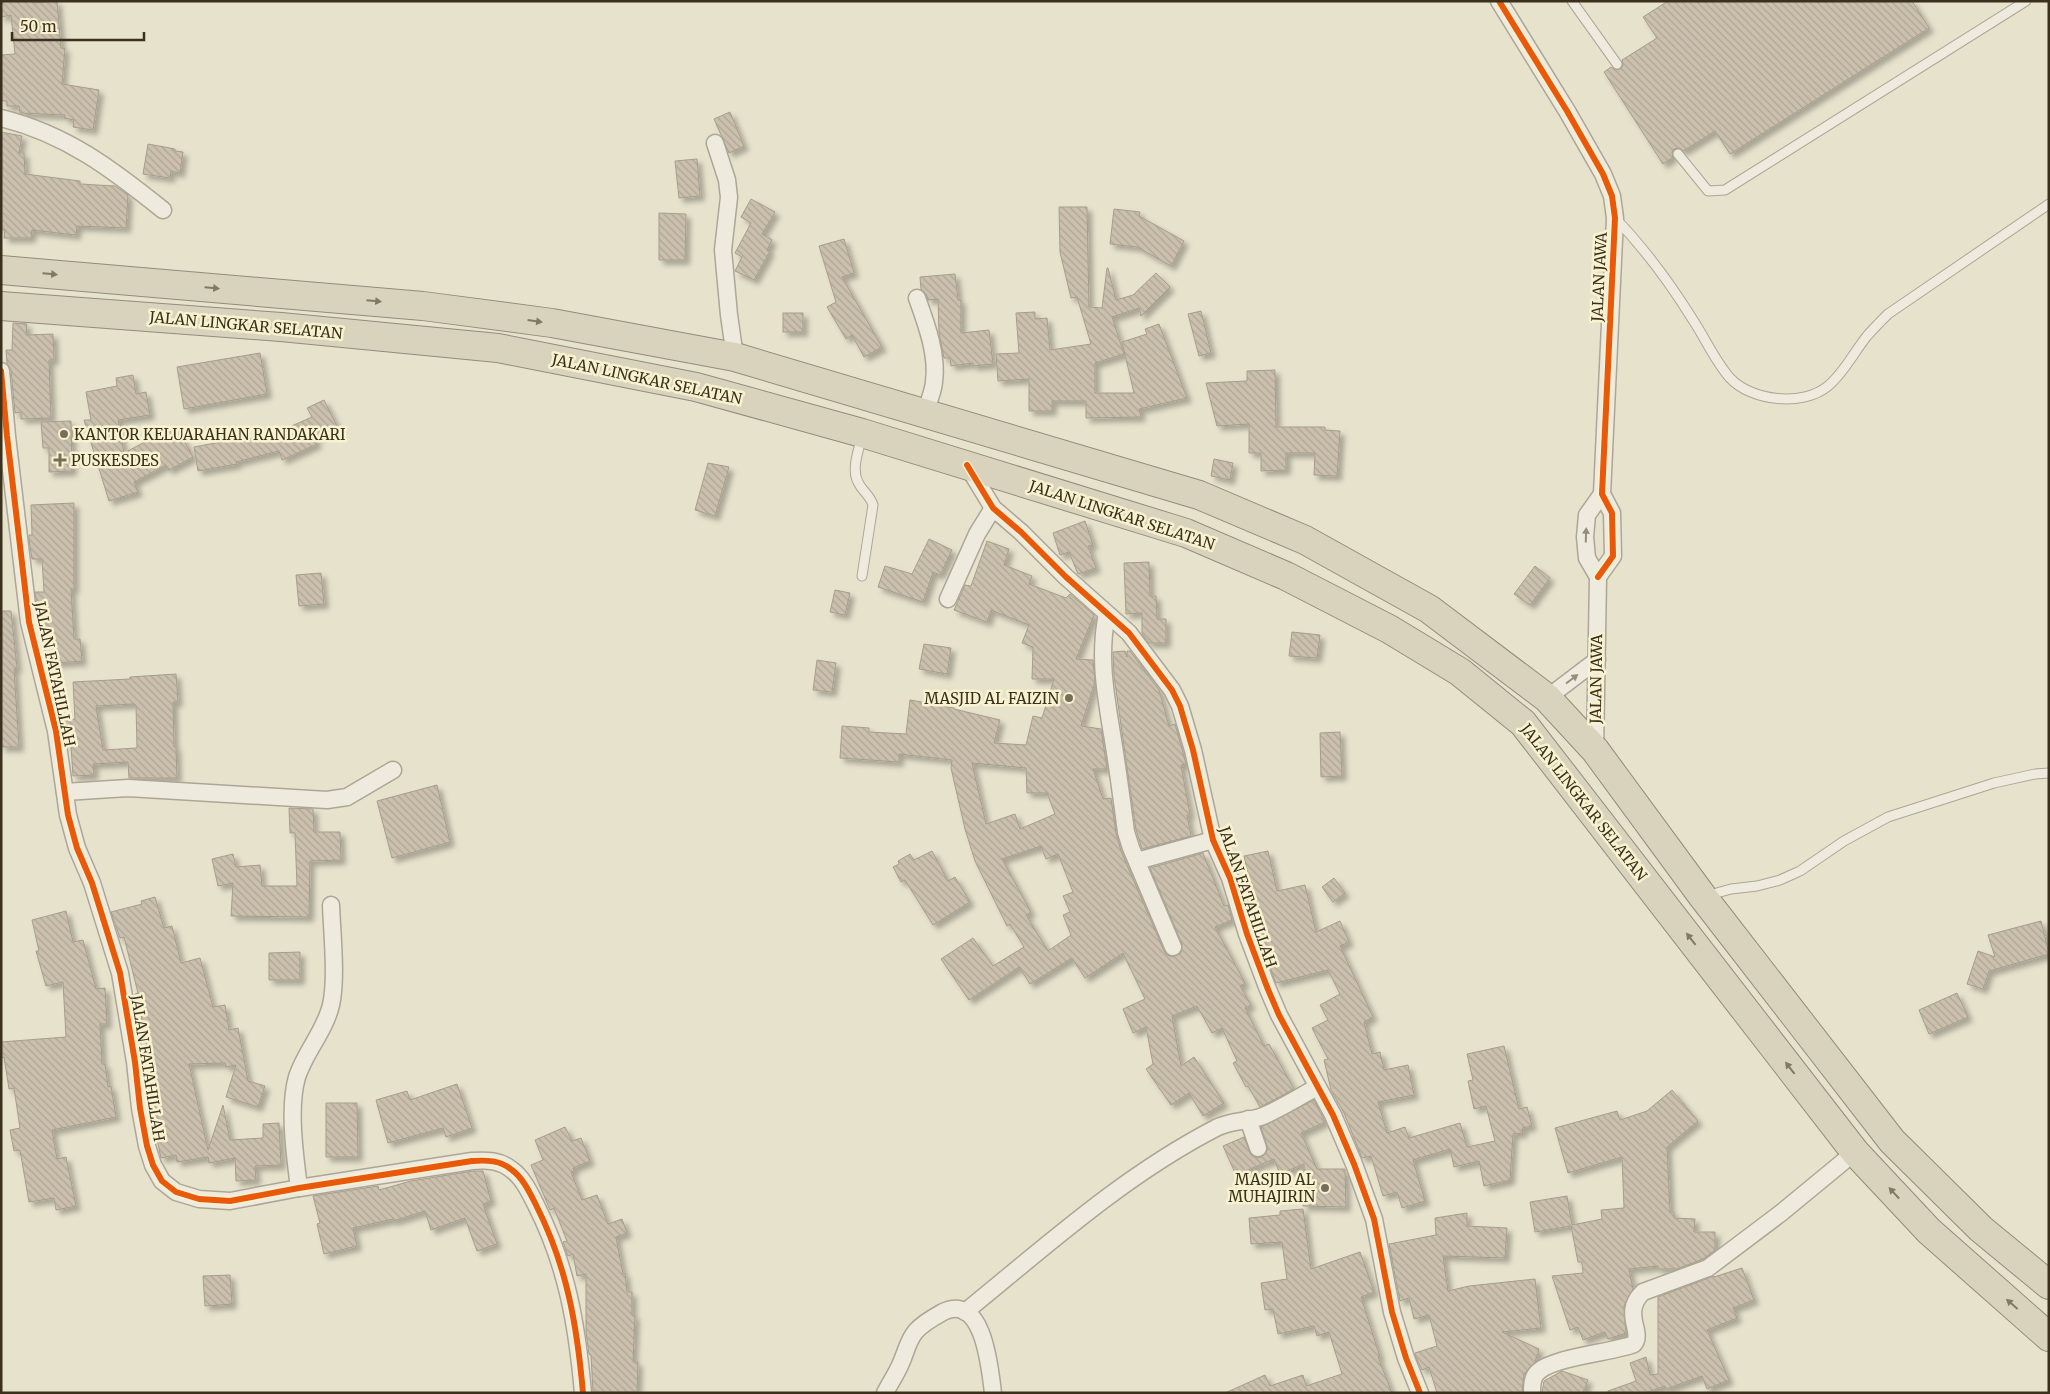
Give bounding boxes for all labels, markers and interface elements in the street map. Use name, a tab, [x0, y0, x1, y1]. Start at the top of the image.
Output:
scale bar	[12, 10, 145, 42]
text: 50 m	[20, 17, 57, 36]
street label: JALAN JAWA	[1587, 231, 1611, 323]
one-way arrow	[42, 270, 58, 278]
one-way arrow	[204, 284, 220, 292]
one-way arrow	[366, 298, 382, 306]
street label: JALAN LINGKAR SELATAN	[148, 307, 344, 343]
one-way arrow	[527, 317, 543, 325]
street label: JALAN LINGKAR SELATAN	[549, 349, 744, 409]
place label: KANTOR KELUARAHAN RANDAKARI	[74, 425, 346, 444]
marker: KANTOR KELUARAHAN RANDAKARI	[58, 428, 70, 440]
place label: PUSKESDES	[71, 451, 159, 470]
marker: PUSKESDES	[53, 453, 67, 467]
street label: JALAN LINGKAR SELATAN	[1026, 476, 1218, 554]
one-way arrow	[1582, 526, 1590, 542]
street label: JALAN FATAHILLAH	[30, 599, 80, 748]
street label: JALAN JAWA	[1586, 634, 1606, 725]
one-way arrow	[1565, 674, 1579, 684]
place label: MASJID AL FAIZIN	[924, 689, 1059, 708]
marker: MASJID AL FAIZIN	[1063, 692, 1075, 704]
street label: JALAN LINGKAR SELATAN	[1516, 719, 1651, 885]
street label: JALAN FATAHILLAH	[1215, 823, 1281, 970]
one-way arrow	[1686, 933, 1696, 946]
street label: JALAN FATAHILLAH	[127, 992, 169, 1143]
one-way arrow	[1785, 1062, 1796, 1075]
place label: MASJID AL MUHAJIRIN	[1228, 1170, 1316, 1206]
marker: MASJID AL MUHAJIRIN	[1319, 1182, 1331, 1194]
one-way arrow	[1888, 1188, 1900, 1200]
one-way arrow	[2006, 1299, 2019, 1310]

